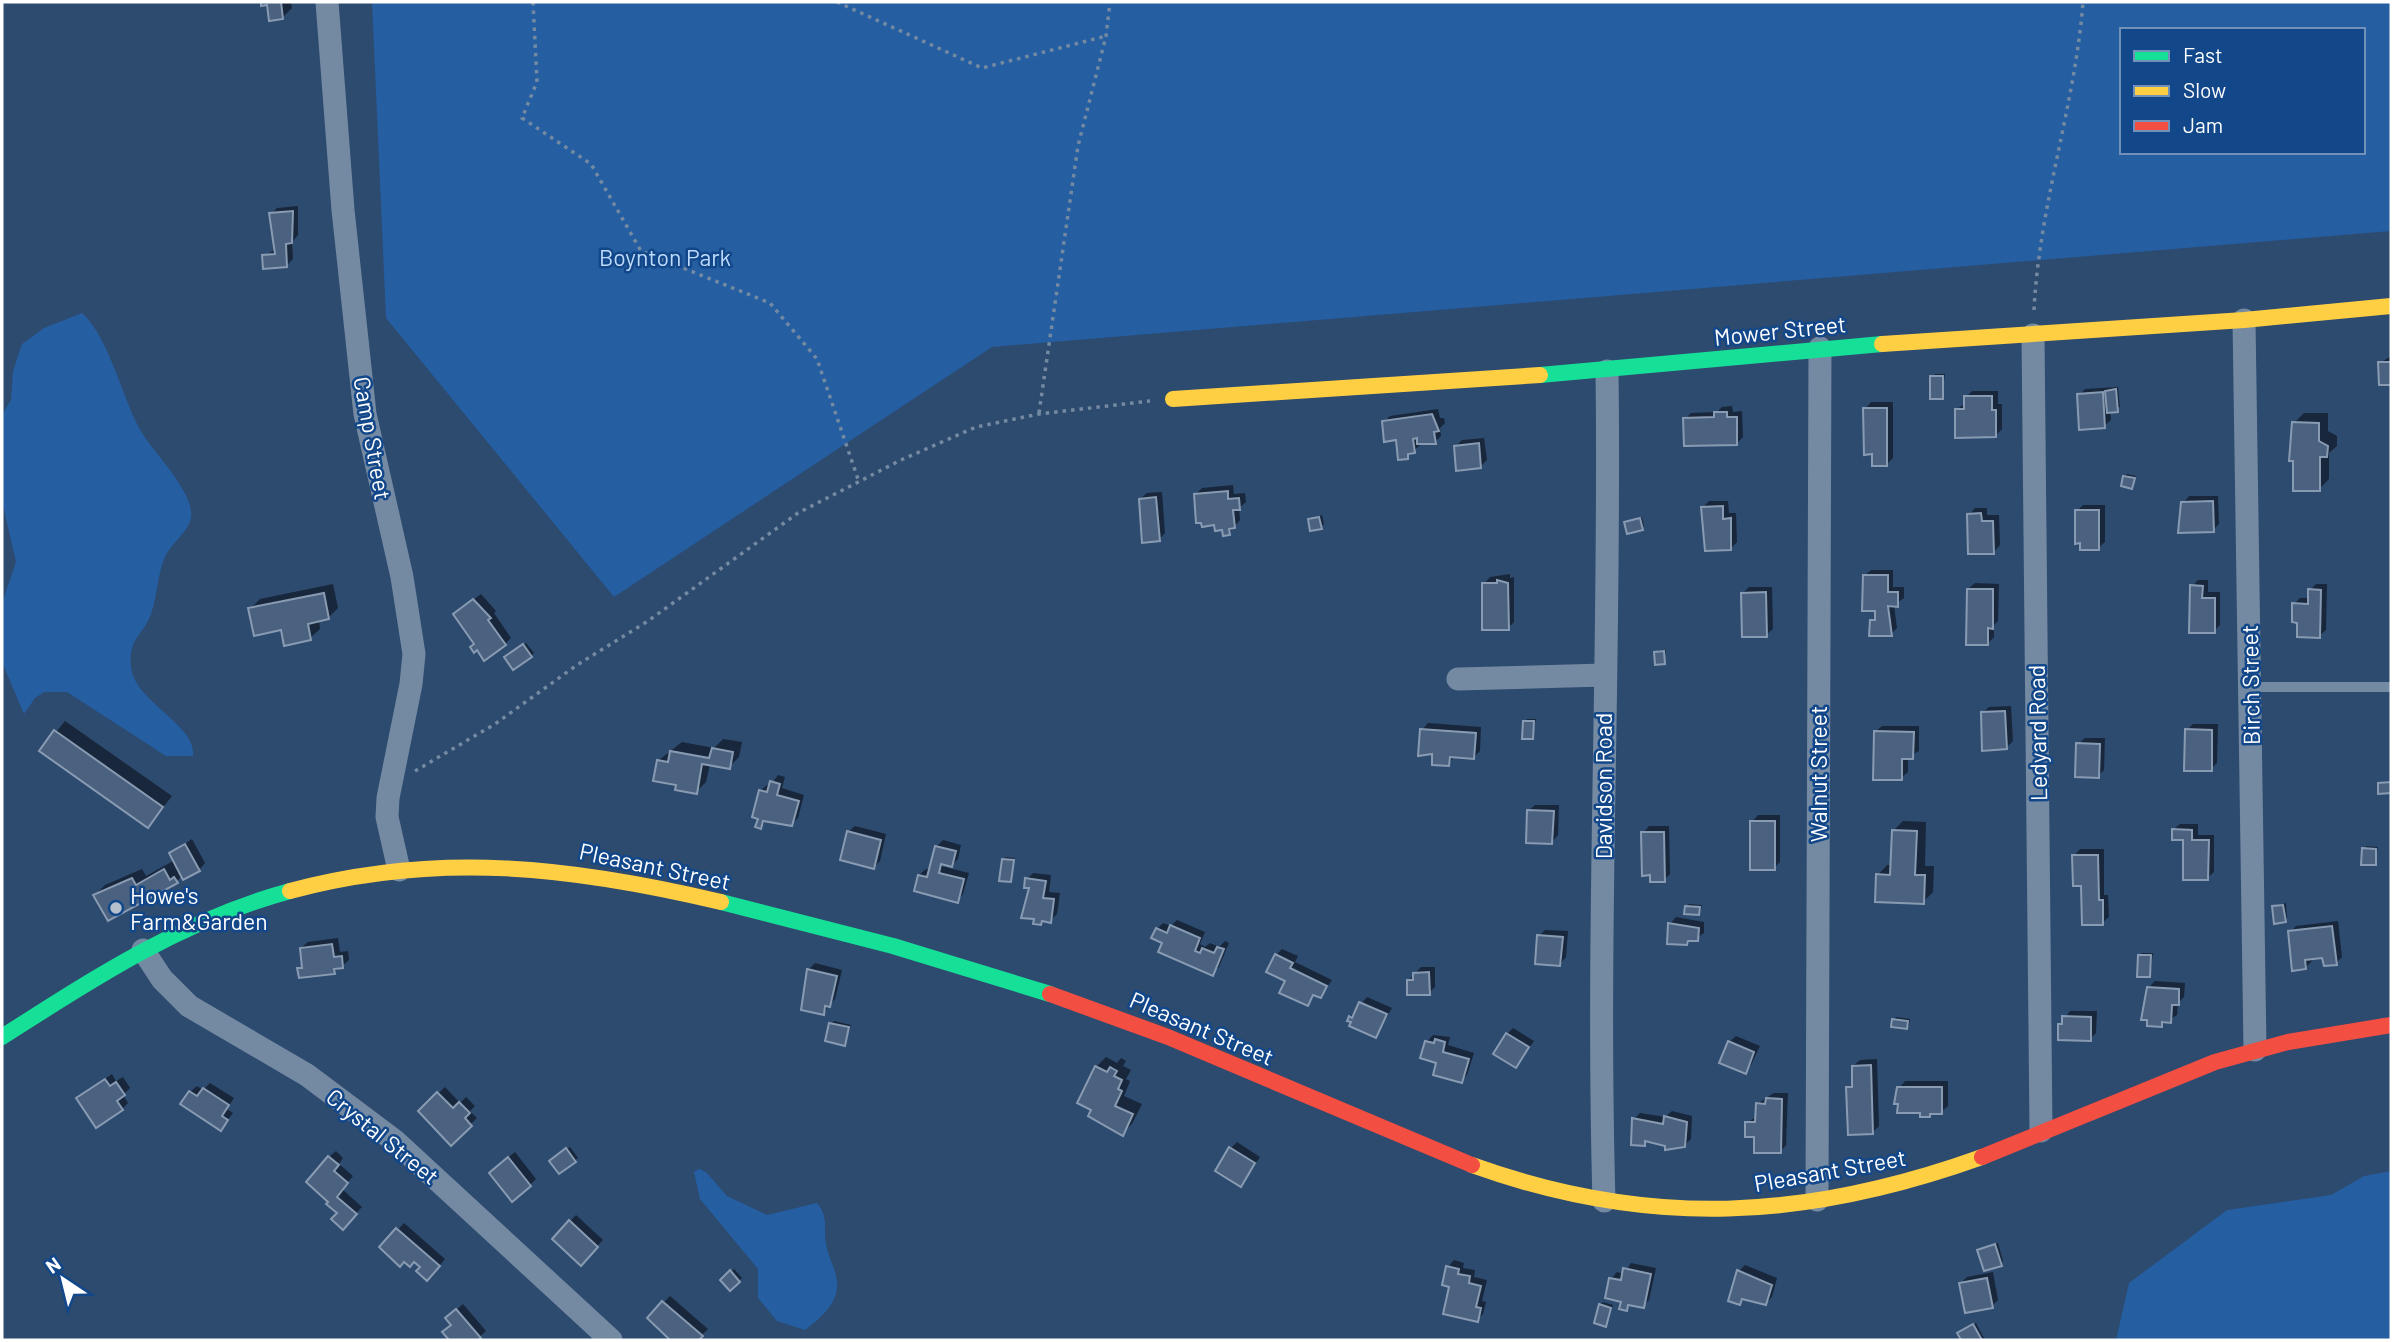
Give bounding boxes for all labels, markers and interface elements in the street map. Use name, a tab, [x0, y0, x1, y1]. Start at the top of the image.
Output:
legend	[2120, 28, 2365, 154]
text: Fast	[2183, 42, 2223, 67]
text: Slow	[2183, 77, 2226, 102]
text: Jam	[2183, 112, 2223, 137]
park label: Boynton Park	[599, 243, 731, 271]
street label: Mower Street	[1713, 309, 1847, 351]
street label: Camp Street	[348, 374, 398, 502]
street label: Birch Street	[2235, 625, 2265, 745]
street label: Ledyard Road	[2022, 665, 2052, 801]
street label: Walnut Street	[1804, 706, 1832, 842]
street label: Davidson Road	[1589, 713, 1617, 859]
street label: Pleasant Street	[577, 836, 733, 896]
place label: Howe's Farm&Garden	[130, 881, 268, 935]
marker: Howe's Farm&Garden	[108, 900, 124, 916]
street label: Pleasant Street	[1126, 985, 1278, 1071]
street label: Crystal Street	[321, 1082, 445, 1190]
street label: Pleasant Street	[1752, 1143, 1908, 1197]
north arrow	[28, 1244, 98, 1314]
text: N	[41, 1252, 65, 1278]

